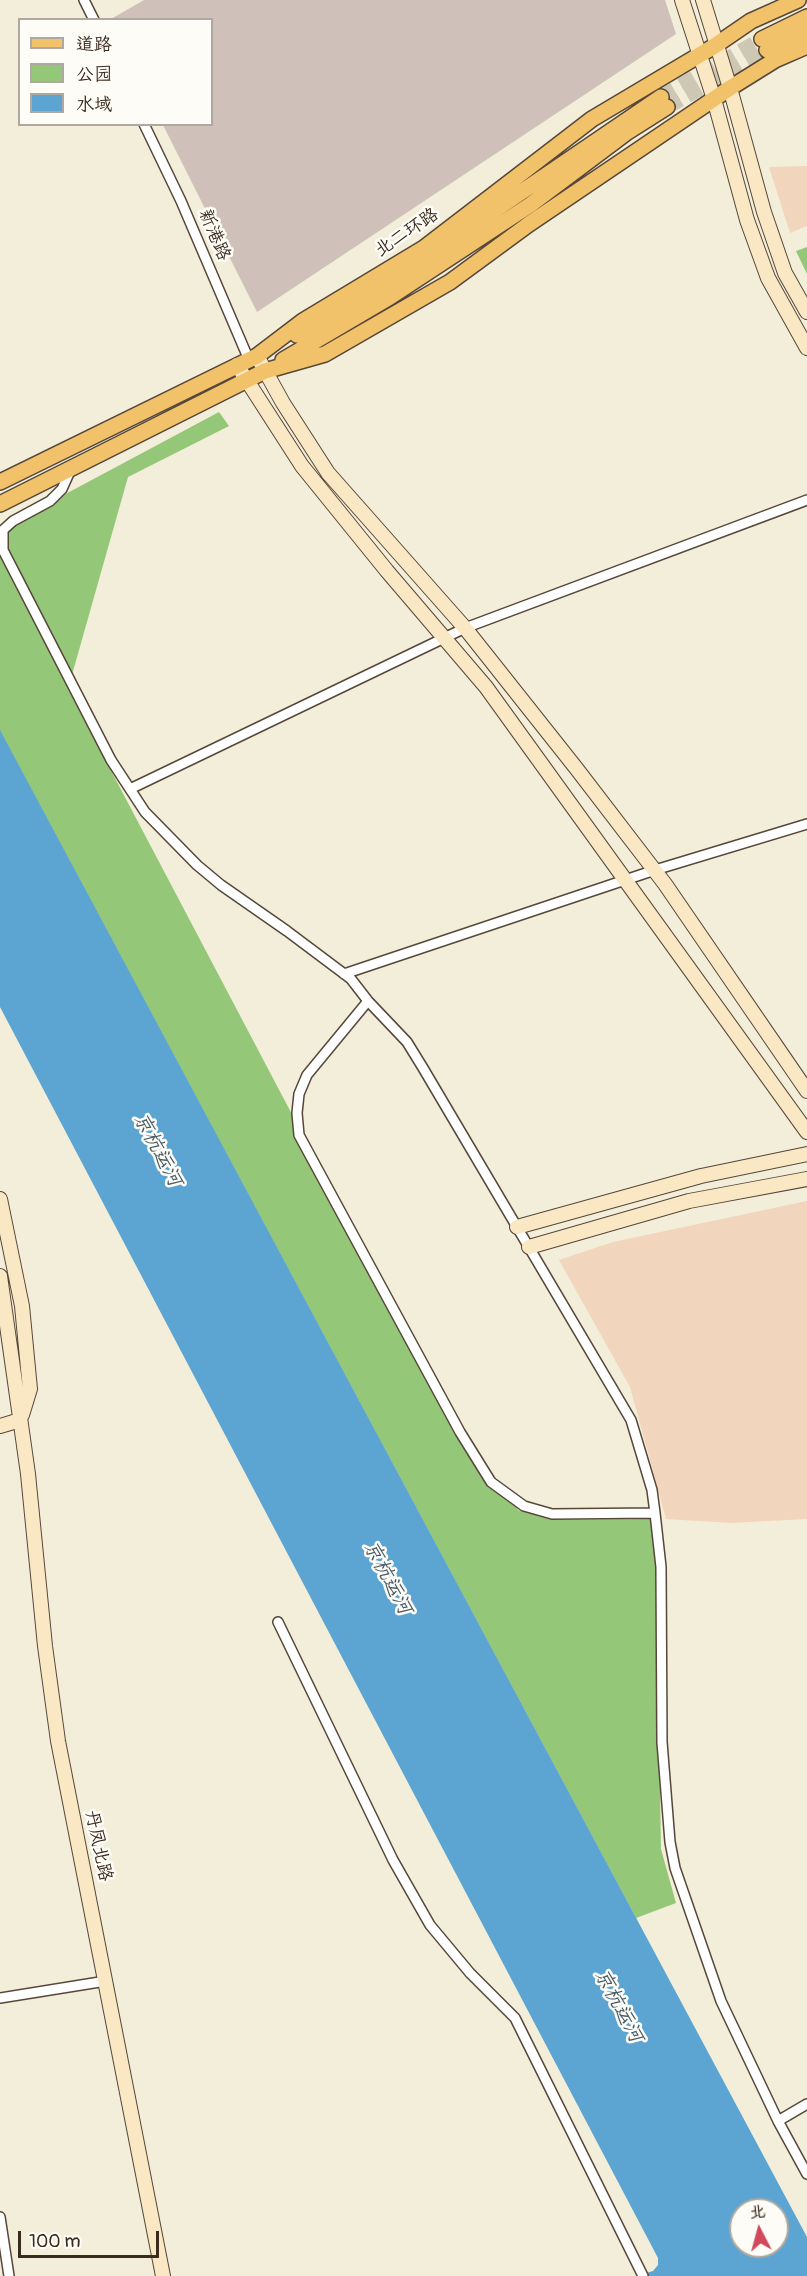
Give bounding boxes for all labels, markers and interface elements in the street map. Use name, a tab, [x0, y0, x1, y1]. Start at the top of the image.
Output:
legend	[18, 18, 213, 126]
text: 道路	[76, 33, 112, 56]
text: 公园	[76, 63, 112, 86]
text: 水域	[76, 93, 112, 116]
street label: 北二环路	[371, 204, 443, 262]
street label: 新港路	[194, 206, 234, 264]
water label: 京杭运河	[128, 1109, 186, 1191]
water label: 京杭运河	[358, 1537, 416, 1619]
street label: 丹凤北路	[80, 1809, 116, 1883]
water label: 京杭运河	[589, 1965, 647, 2047]
north arrow	[729, 2198, 789, 2258]
text: 北	[748, 2201, 766, 2223]
scale bar	[21, 2219, 162, 2257]
text: 100 m	[29, 2230, 81, 2253]

